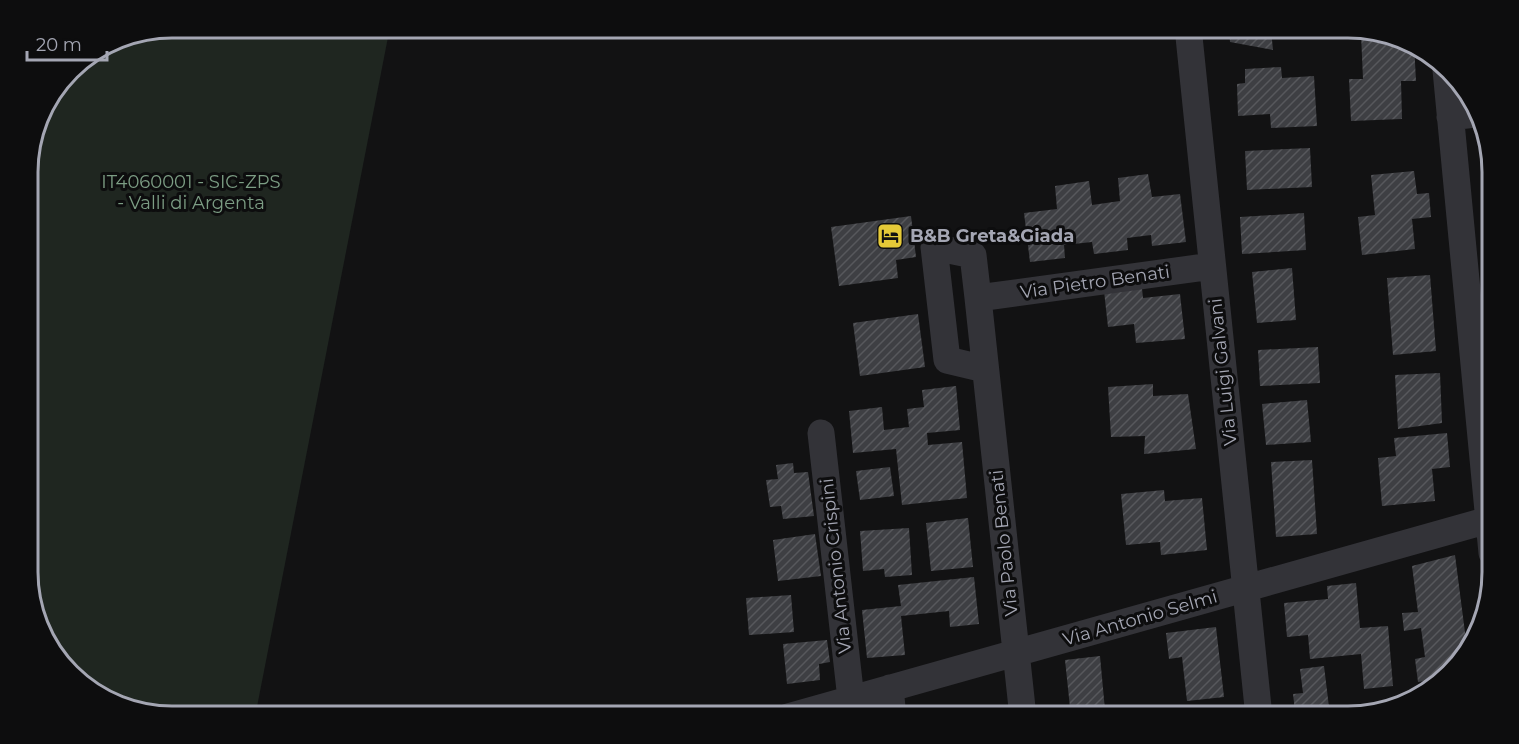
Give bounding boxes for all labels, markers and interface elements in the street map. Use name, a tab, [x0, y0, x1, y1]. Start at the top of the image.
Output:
scale bar	[27, 24, 106, 62]
text: 20 m	[36, 34, 82, 56]
park label: IT4060001 - SIC-ZPS - Valli di Argenta	[101, 171, 281, 214]
hotel icon: B&B Greta&Giada	[875, 221, 905, 251]
place label: B&B Greta&Giada	[910, 225, 1074, 247]
street label: Via Pietro Benati	[1019, 261, 1171, 303]
street label: Via Luigi Galvani	[1204, 297, 1242, 447]
street label: Via Paolo Benati	[985, 469, 1023, 617]
street label: Via Antonio Crispini	[816, 477, 856, 655]
street label: Via Antonio Selmi	[1060, 585, 1220, 651]

